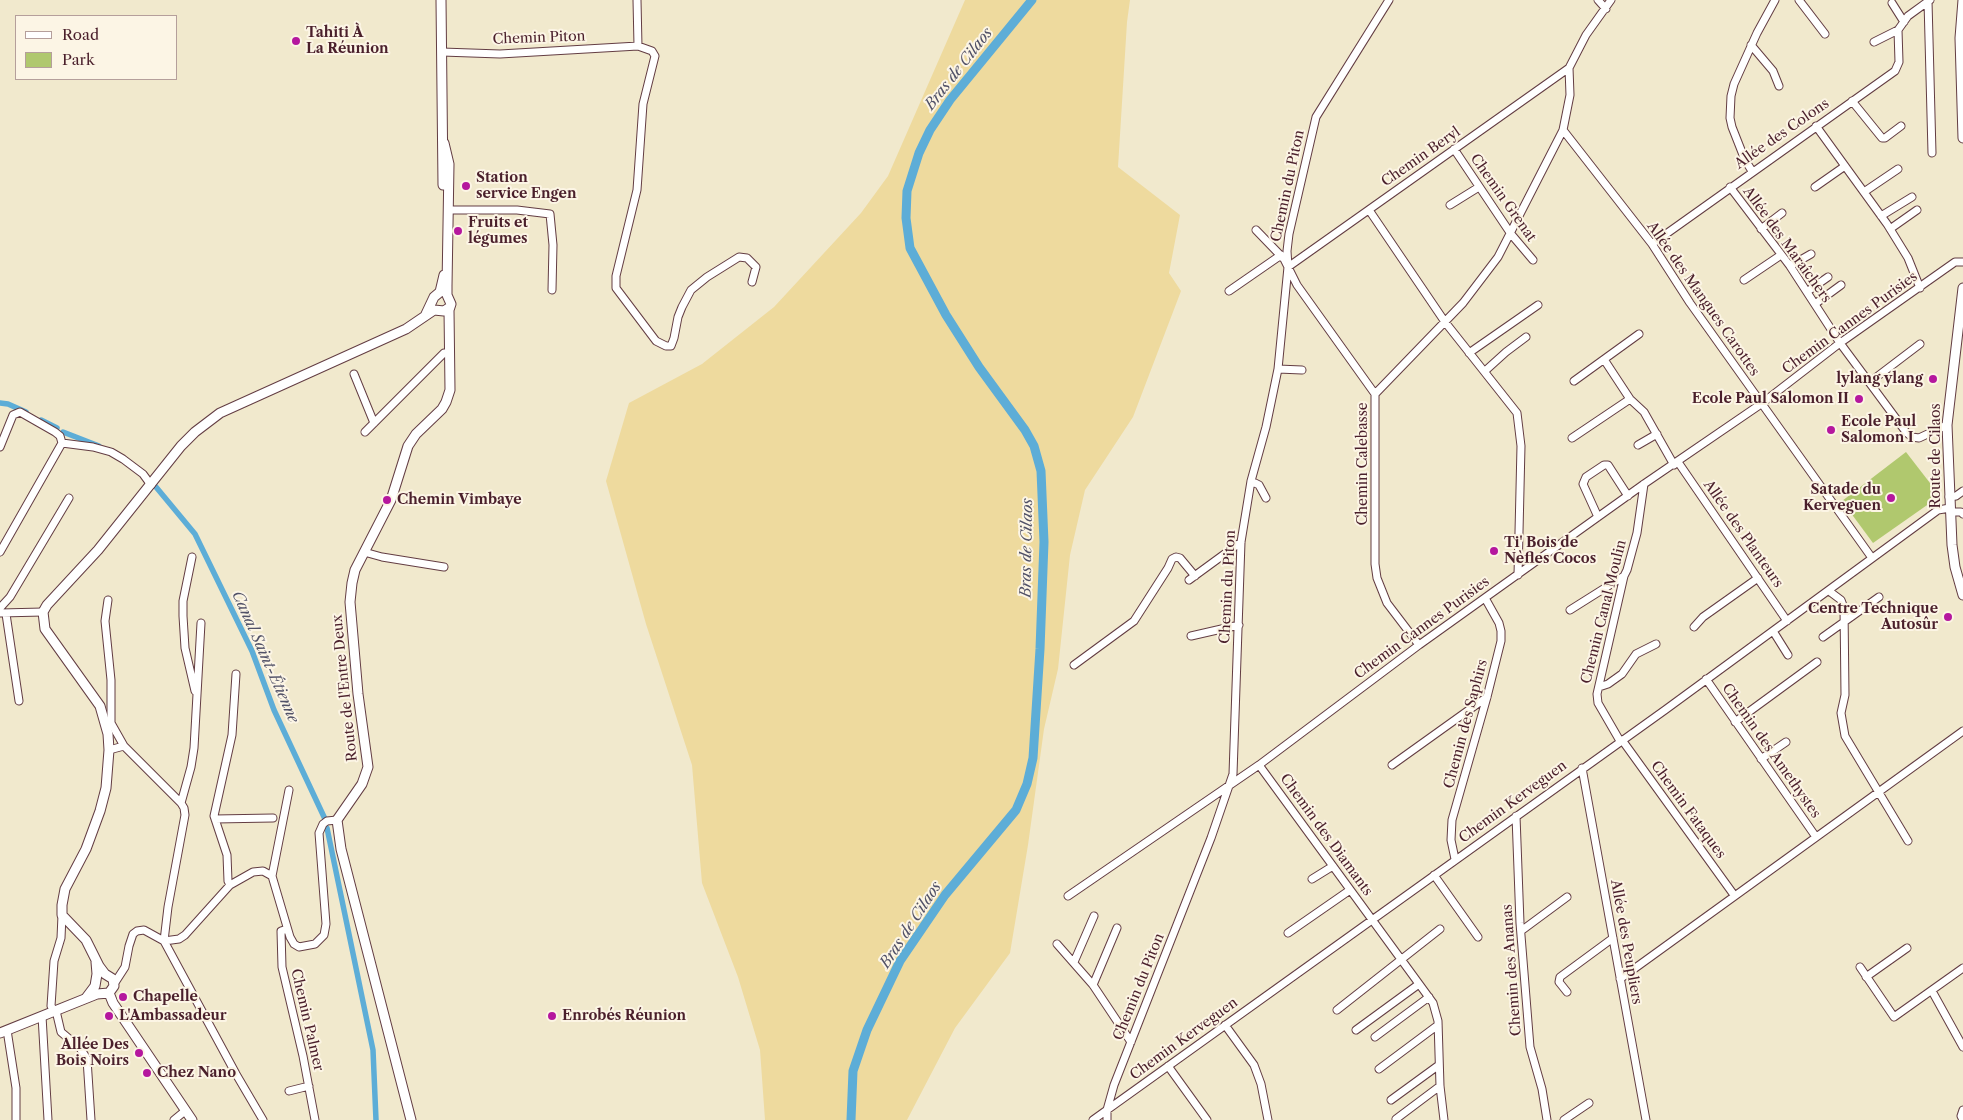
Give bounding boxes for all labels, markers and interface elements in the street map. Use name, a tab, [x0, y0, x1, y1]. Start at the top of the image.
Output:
legend	[15, 15, 178, 80]
water label: Bras de Cilaos	[921, 24, 997, 114]
text: Road	[62, 25, 99, 44]
place label: Tahiti À La Réunion	[306, 25, 389, 58]
street label: Chemin Piton	[492, 28, 586, 48]
marker: Tahiti À La Réunion	[290, 35, 302, 47]
text: Park	[62, 50, 95, 69]
street label: Allée des Colons	[1732, 95, 1832, 173]
street label: Chemin Beryl	[1378, 124, 1464, 190]
street label: Chemin du Piton	[1268, 129, 1308, 243]
street label: Chemin Grenat	[1467, 151, 1539, 245]
place label: Station service Engen	[476, 170, 577, 202]
marker: Station service Engen	[460, 180, 472, 192]
street label: Allée des Maraîchers	[1739, 184, 1835, 306]
place label: Fruits et légumes	[468, 215, 528, 248]
street label: Allée des Mangues Carottes	[1643, 219, 1763, 379]
marker: Fruits et légumes	[452, 225, 464, 237]
street label: Chemin Cannes Purisies	[1779, 268, 1921, 378]
place label: lylang ylang	[1836, 371, 1923, 387]
marker: lylang ylang	[1927, 373, 1939, 385]
place label: Ecole Paul Salomon II	[1692, 391, 1849, 407]
marker: Ecole Paul Salomon II	[1853, 393, 1865, 405]
street label: Chemin Calebasse	[1355, 402, 1371, 526]
street label: Route de Cilaos	[1928, 403, 1944, 509]
place label: Ecole Paul Salomon I	[1841, 414, 1916, 447]
marker: Ecole Paul Salomon I	[1825, 424, 1837, 436]
street label: Allée des Planteurs	[1700, 477, 1786, 591]
place label: Satade du Kerveguen	[1803, 482, 1881, 514]
place label: Chemin Vimbaye	[397, 492, 521, 508]
marker: Satade du Kerveguen	[1885, 492, 1897, 504]
marker: Chemin Vimbaye	[381, 494, 393, 506]
water label: Bras de Cilaos	[1017, 498, 1037, 598]
street label: Chemin du Piton	[1217, 530, 1239, 644]
place label: Ti' Bois de Nèfles Cocos	[1504, 535, 1596, 568]
street label: Chemin Canal Moulin	[1578, 538, 1630, 686]
marker: Ti' Bois de Nèfles Cocos	[1488, 545, 1500, 557]
street label: Chemin Cannes Purisies	[1351, 573, 1493, 683]
water label: Canal Saint-Étienne	[228, 588, 302, 726]
place label: Centre Technique Autosûr	[1808, 601, 1938, 634]
marker: Centre Technique Autosûr	[1942, 611, 1954, 623]
street label: Route de l'Entre Deux	[329, 614, 361, 762]
street label: Chemin des Saphirs	[1441, 658, 1491, 790]
street label: Chemin des Amethystes	[1718, 680, 1824, 822]
street label: Chemin Kerveguen	[1456, 757, 1570, 847]
street label: Chemin Fataques	[1647, 758, 1729, 862]
street label: Chemin des Diamants	[1276, 771, 1376, 899]
water label: Bras de Cilaos	[876, 878, 946, 972]
street label: Allée des Peupliers	[1607, 878, 1645, 1006]
street label: Chemin des Ananas	[1499, 903, 1525, 1037]
street label: Chemin du Piton	[1110, 931, 1168, 1043]
street label: Chemin Palmer	[287, 967, 327, 1073]
place label: Chapelle	[133, 989, 198, 1005]
marker: Chapelle	[117, 991, 129, 1003]
street label: Chemin Kerveguen	[1127, 994, 1241, 1084]
place label: L'Ambassadeur	[119, 1008, 227, 1024]
place label: Enrobés Réunion	[562, 1008, 686, 1024]
marker: L'Ambassadeur	[103, 1010, 115, 1022]
marker: Enrobés Réunion	[546, 1010, 558, 1022]
place label: Allée Des Bois Noirs	[56, 1037, 129, 1070]
marker: Allée Des Bois Noirs	[133, 1047, 145, 1059]
place label: Chez Nano	[157, 1065, 236, 1081]
marker: Chez Nano	[141, 1067, 153, 1079]

